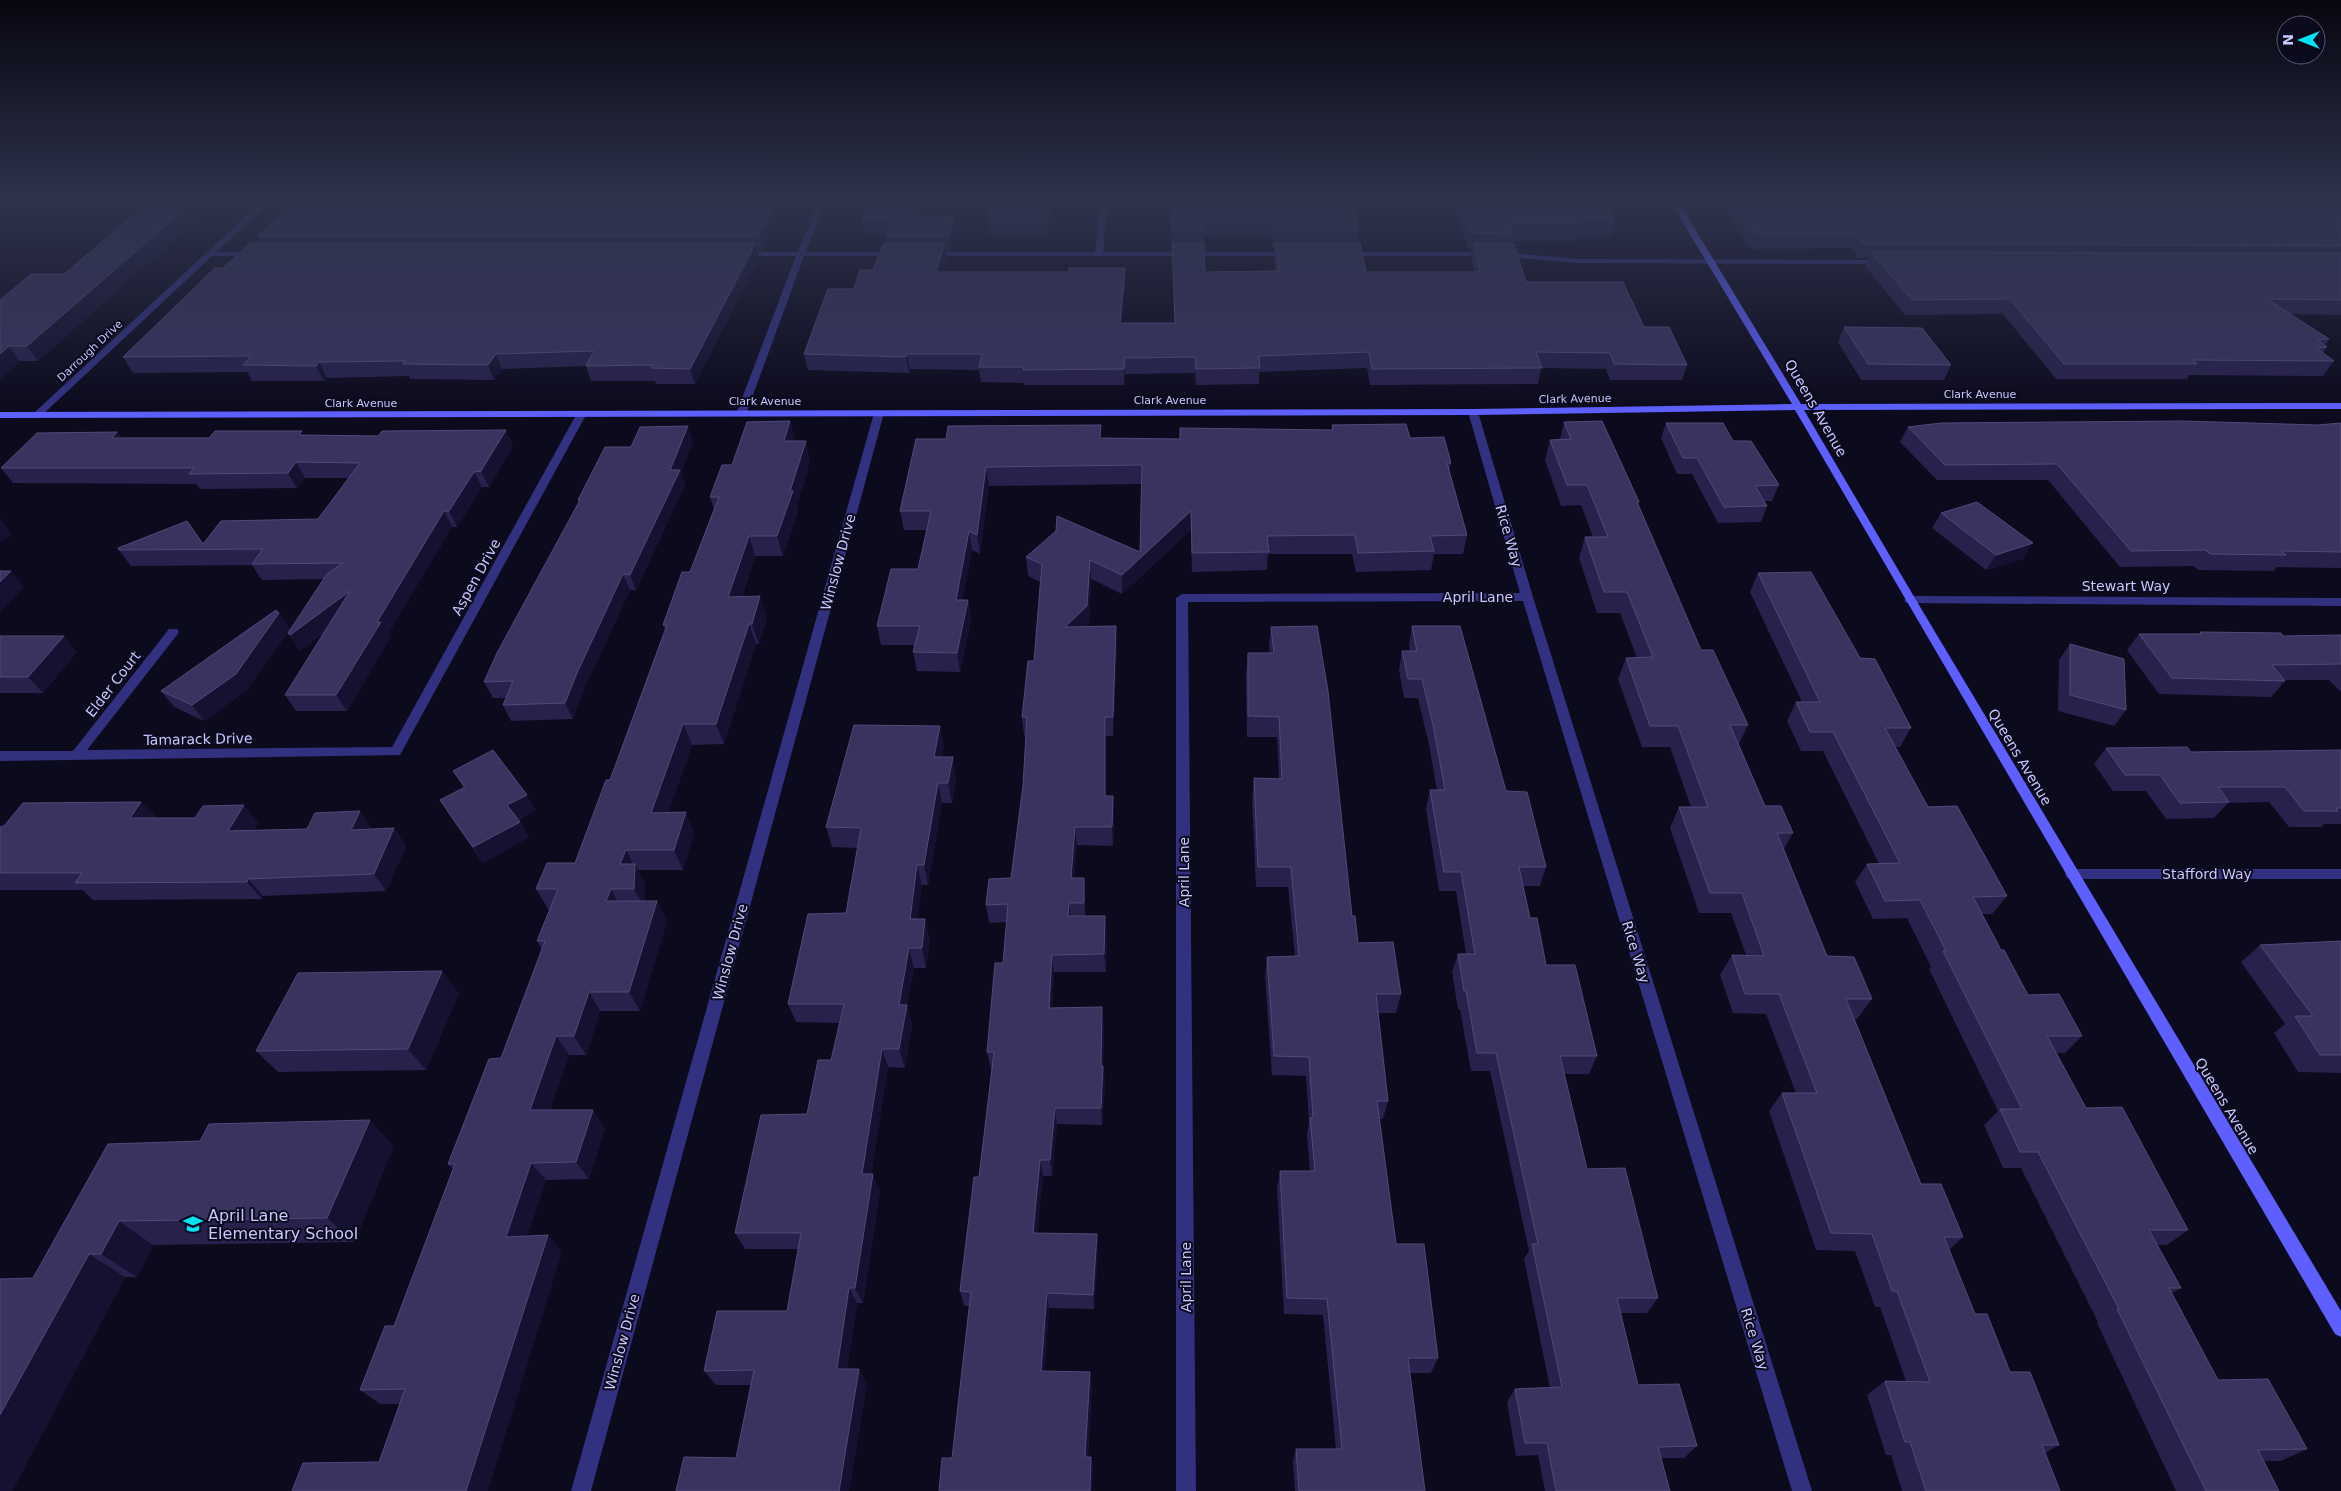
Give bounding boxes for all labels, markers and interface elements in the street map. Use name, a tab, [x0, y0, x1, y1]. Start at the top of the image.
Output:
north arrow	[2276, 15, 2326, 65]
text: N	[2280, 34, 2296, 46]
street label: Darrough Drive	[55, 317, 125, 385]
street label: Queens Avenue	[1782, 356, 1850, 460]
street label: Clark Avenue	[1944, 388, 2017, 401]
street label: Clark Avenue	[1539, 392, 1612, 406]
street label: Clark Avenue	[1134, 394, 1207, 407]
street label: Clark Avenue	[729, 395, 802, 408]
street label: Clark Avenue	[325, 397, 398, 410]
street label: Rice Way	[1492, 503, 1526, 569]
street label: Winslow Drive	[817, 512, 859, 612]
street label: Aspen Drive	[448, 536, 504, 618]
street label: Stewart Way	[2082, 578, 2170, 594]
street label: April Lane	[1443, 589, 1513, 605]
street label: Elder Court	[82, 648, 144, 720]
street label: Queens Avenue	[1985, 706, 2055, 808]
street label: Tamarack Drive	[142, 730, 253, 748]
street label: April Lane	[1176, 837, 1192, 907]
street label: Stafford Way	[2162, 866, 2252, 882]
street label: Winslow Drive	[709, 902, 751, 1002]
street label: Rice Way	[1619, 919, 1653, 985]
street label: Queens Avenue	[2192, 1055, 2262, 1157]
place label: April Lane Elementary School	[208, 1206, 358, 1243]
school or university icon: April Lane Elementary School	[182, 1213, 204, 1235]
street label: April Lane	[1178, 1242, 1194, 1312]
street label: Winslow Drive	[601, 1292, 643, 1392]
street label: Rice Way	[1738, 1306, 1772, 1372]

